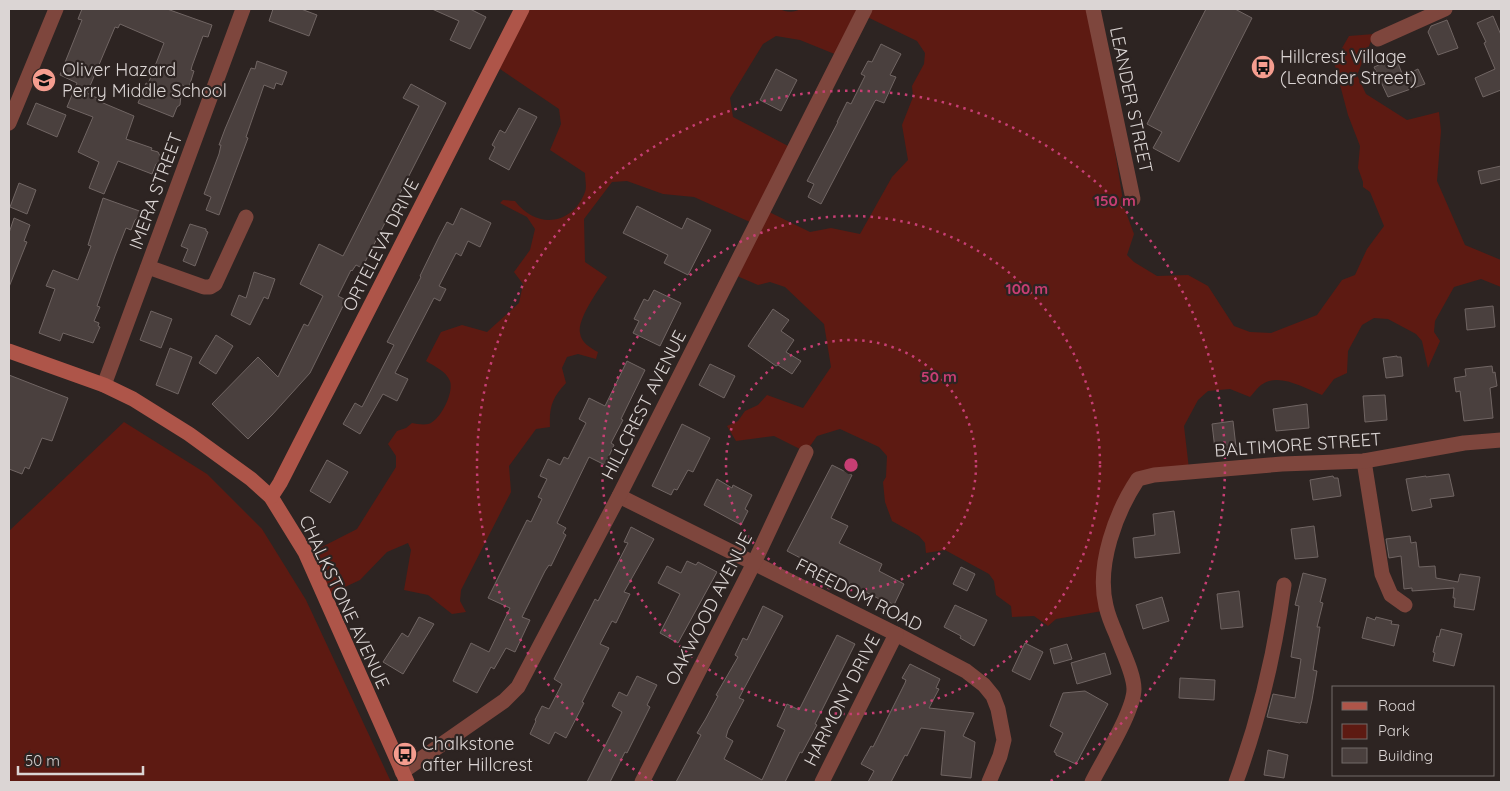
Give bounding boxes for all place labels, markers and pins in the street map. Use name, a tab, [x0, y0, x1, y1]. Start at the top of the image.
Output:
place label: Hillcrest Village (Leander Street)	[1280, 45, 1417, 89]
bus stop icon: Hillcrest Village (Leander Street)	[1250, 54, 1276, 80]
place label: Oliver Hazard Perry Middle School	[62, 58, 227, 102]
school or university icon: Oliver Hazard Perry Middle School	[31, 67, 57, 93]
centre of rings	[842, 456, 860, 474]
place label: Chalkstone after Hillcrest	[422, 732, 533, 776]
bus stop icon: Chalkstone after Hillcrest	[392, 741, 418, 767]

